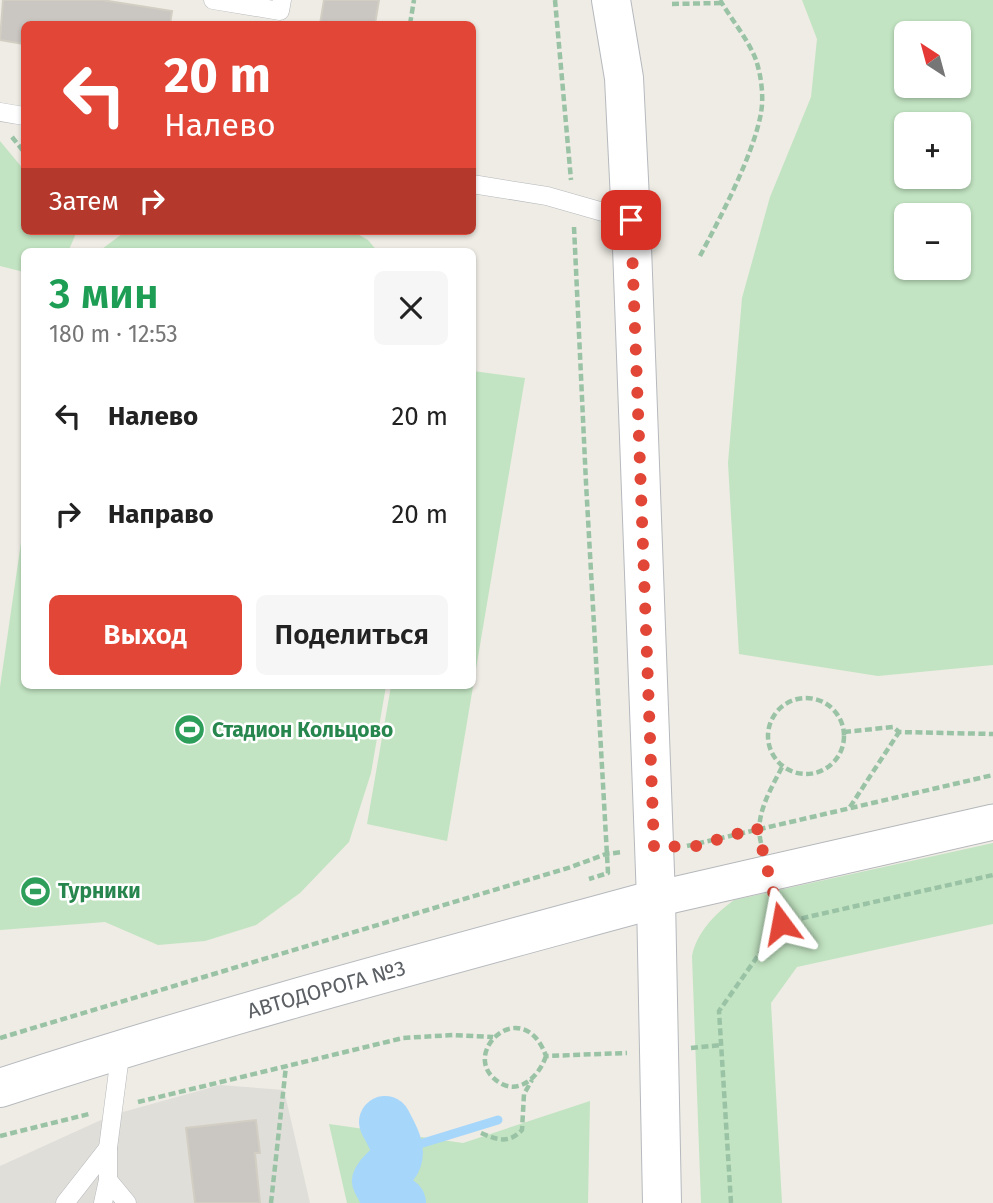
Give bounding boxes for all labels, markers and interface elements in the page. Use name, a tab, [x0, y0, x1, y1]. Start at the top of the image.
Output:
north arrow	[894, 21, 971, 98]
map controls	[894, 21, 971, 280]
text: 20 m	[164, 46, 271, 105]
icon: left	[49, 49, 140, 140]
text: Налево	[164, 106, 276, 144]
button: +	[894, 112, 971, 189]
icon: right	[133, 182, 171, 220]
text: Затем	[49, 186, 119, 217]
pin	[601, 190, 661, 250]
icon: arrive	[612, 201, 650, 239]
button: −	[894, 203, 971, 280]
text: 3 мин	[49, 269, 159, 319]
button: close	[374, 271, 448, 345]
text: 180 m · 12:53	[49, 320, 178, 348]
icon: left	[49, 397, 87, 435]
text: Налево	[108, 401, 198, 432]
text: 20 m	[391, 401, 448, 432]
icon: right	[49, 495, 87, 533]
text: Направо	[108, 499, 214, 530]
text: 20 m	[391, 499, 448, 530]
button: Выход	[49, 595, 242, 675]
button: Поделиться	[256, 595, 448, 675]
sports icon: Стадион Кольцово	[172, 713, 206, 747]
place label: Стадион Кольцово	[212, 717, 393, 743]
sports icon: Турники	[18, 874, 52, 908]
place label: Турники	[58, 878, 141, 904]
position arrow	[744, 886, 818, 960]
street label: АВТОДОРОГА №3	[244, 955, 408, 1024]

